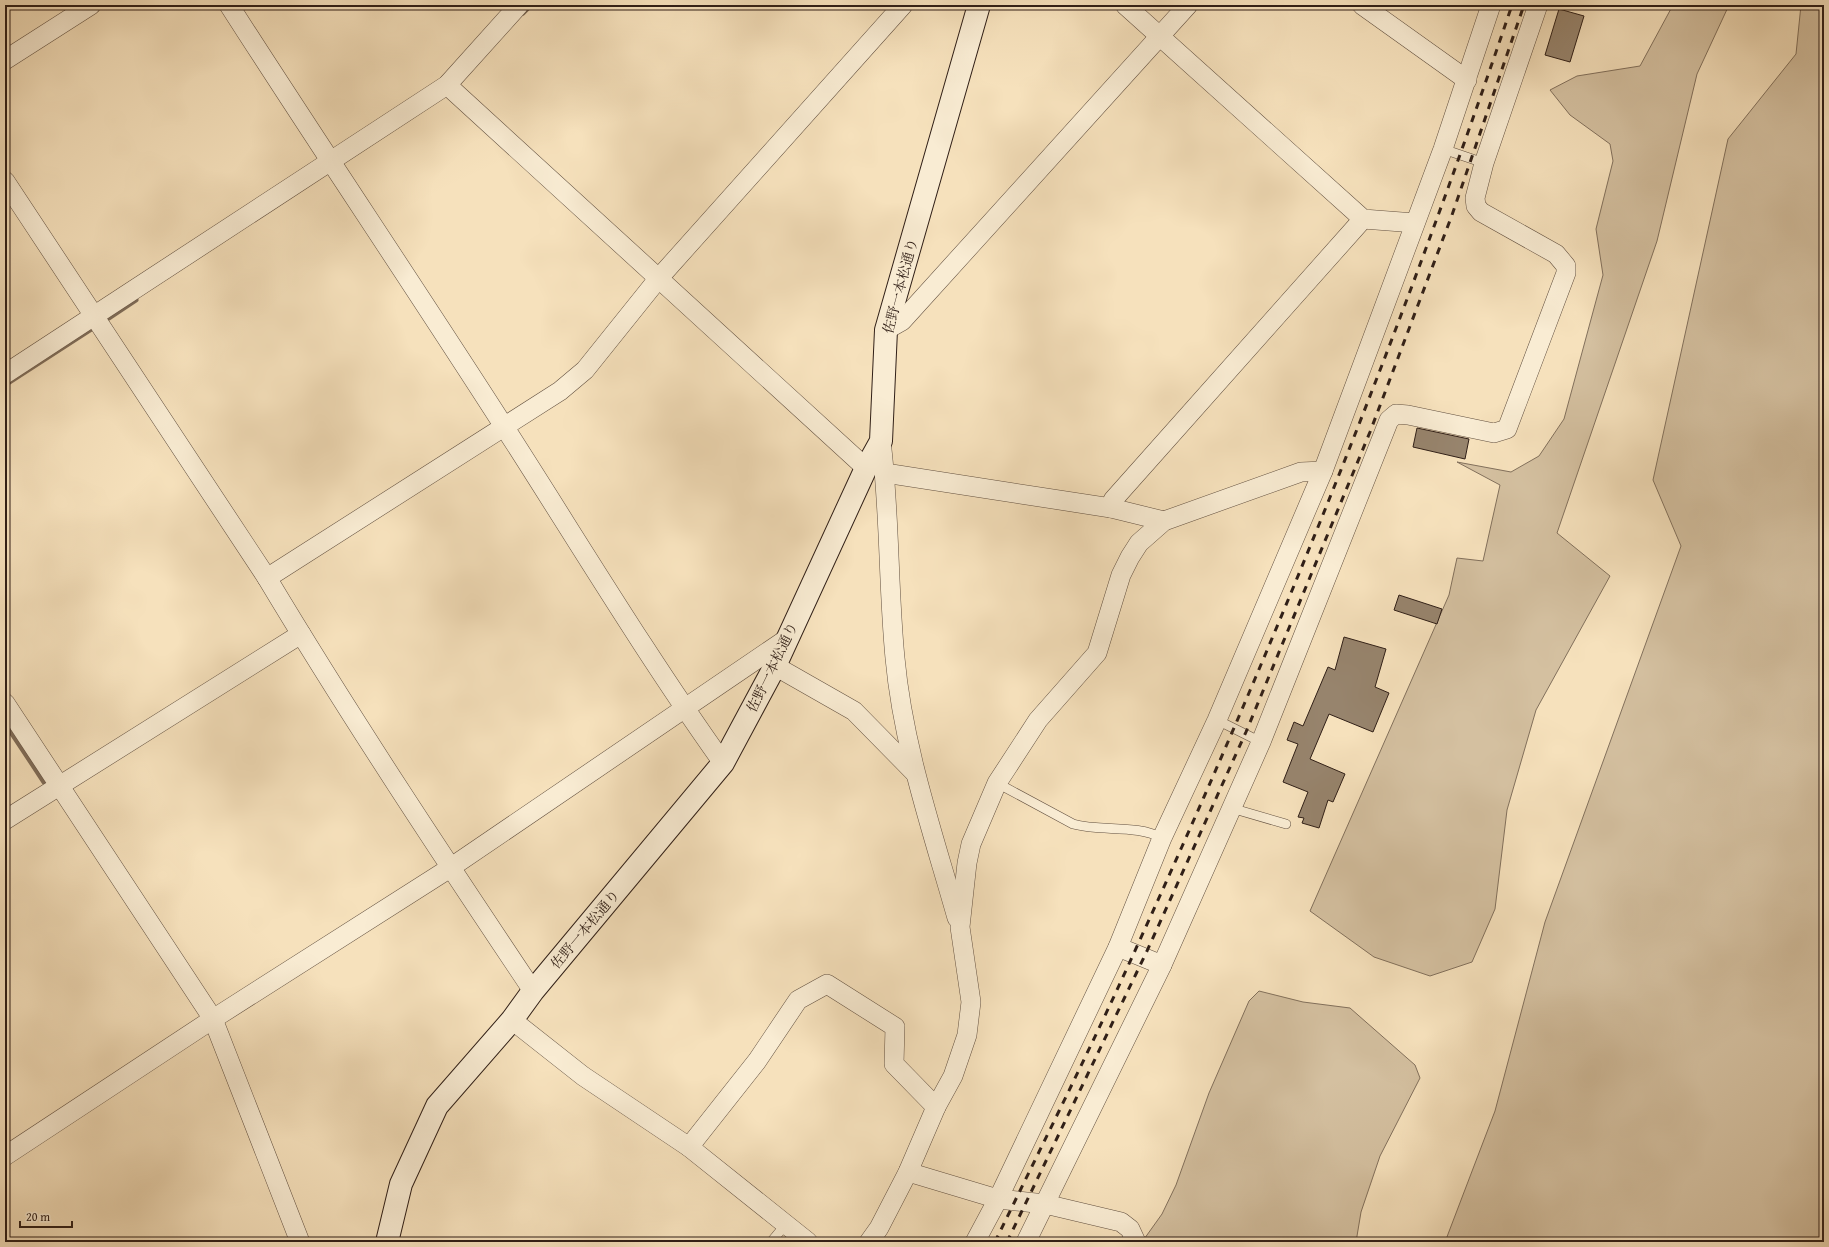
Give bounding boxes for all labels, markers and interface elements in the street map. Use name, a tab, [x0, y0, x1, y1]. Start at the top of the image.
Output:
street label: 佐野一本松通り	[878, 236, 922, 336]
street label: 佐野一本松通り	[742, 619, 802, 715]
street label: 佐野一本松通り	[546, 885, 624, 973]
scale bar	[20, 1203, 72, 1229]
text: 20 m	[26, 1208, 50, 1225]

